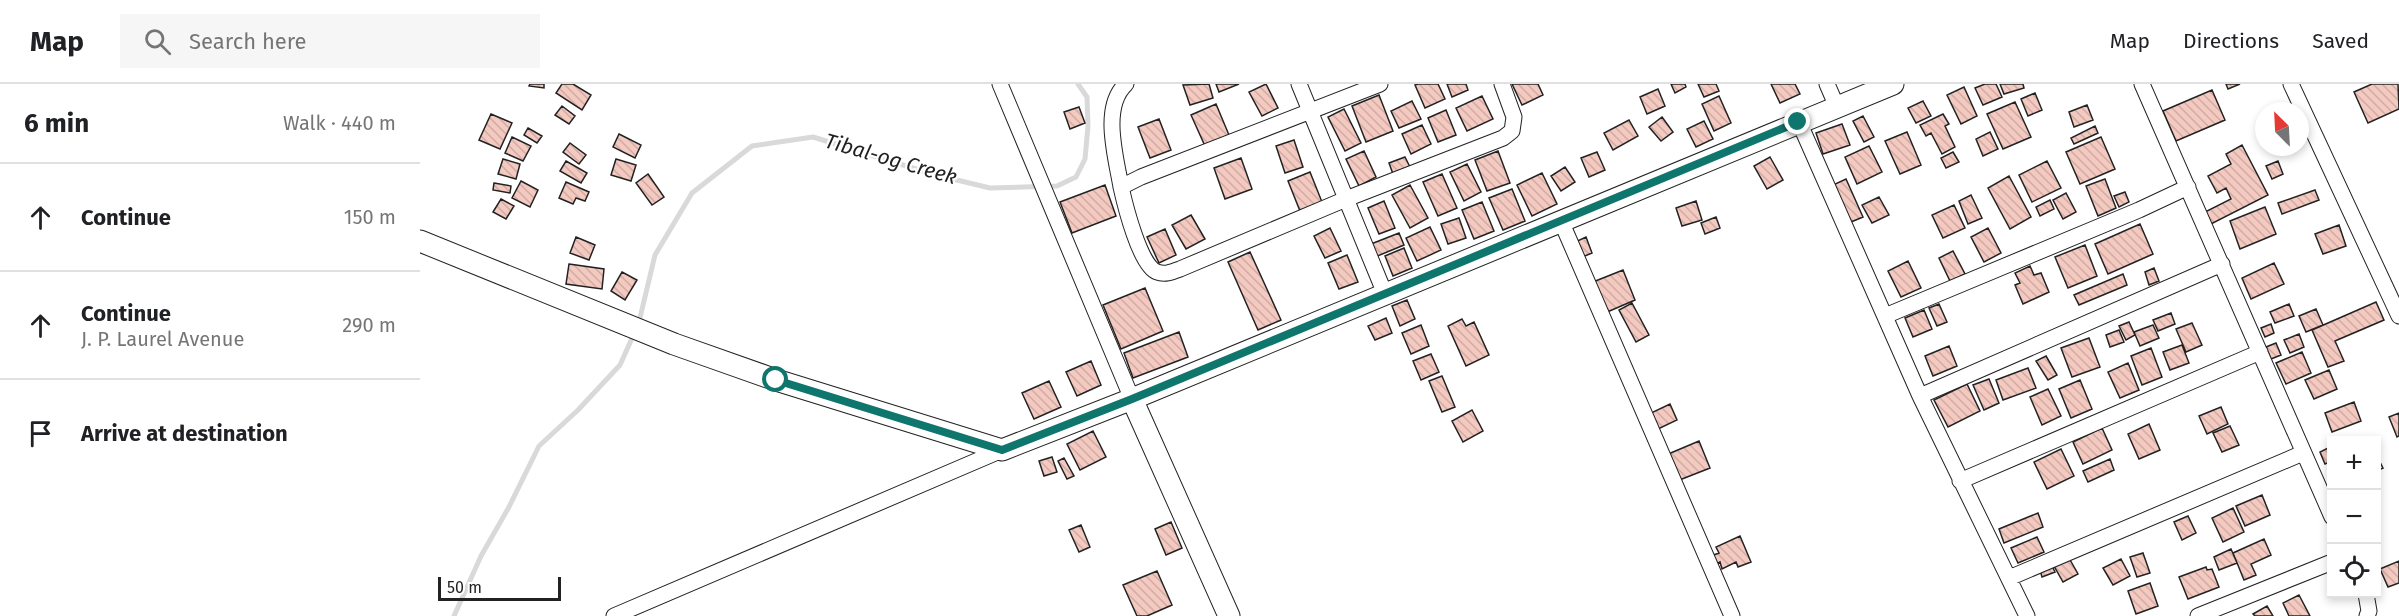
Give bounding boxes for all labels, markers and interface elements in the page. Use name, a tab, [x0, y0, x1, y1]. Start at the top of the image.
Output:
search box	[120, 14, 540, 68]
text: Map	[30, 25, 84, 58]
icon: search	[141, 25, 174, 58]
text: Search here	[189, 28, 307, 55]
text: Map	[2110, 28, 2150, 54]
text: Directions	[2183, 28, 2279, 54]
text: Saved	[2312, 28, 2369, 54]
north arrow	[2255, 102, 2309, 156]
text: 6 min	[24, 108, 89, 139]
route end	[1784, 108, 1810, 134]
text: Walk · 440 m	[283, 111, 396, 135]
water label: Tibal-og Creek	[822, 128, 960, 190]
icon: ahead	[24, 201, 57, 234]
text: Continue	[81, 204, 171, 231]
text: 150 m	[344, 205, 396, 229]
text: Continue	[81, 300, 171, 327]
icon: ahead	[24, 309, 57, 342]
text: 290 m	[342, 313, 396, 337]
text: J. P. Laurel Avenue	[81, 327, 244, 351]
route start	[762, 366, 788, 392]
icon: arrive	[24, 417, 57, 450]
text: Arrive at destination	[81, 420, 288, 447]
map controls	[2327, 436, 2381, 598]
button: +	[2327, 436, 2381, 490]
button: −	[2327, 490, 2381, 544]
button: locate	[2327, 544, 2381, 598]
scale bar	[438, 574, 561, 602]
text: 50 m	[447, 578, 482, 597]

